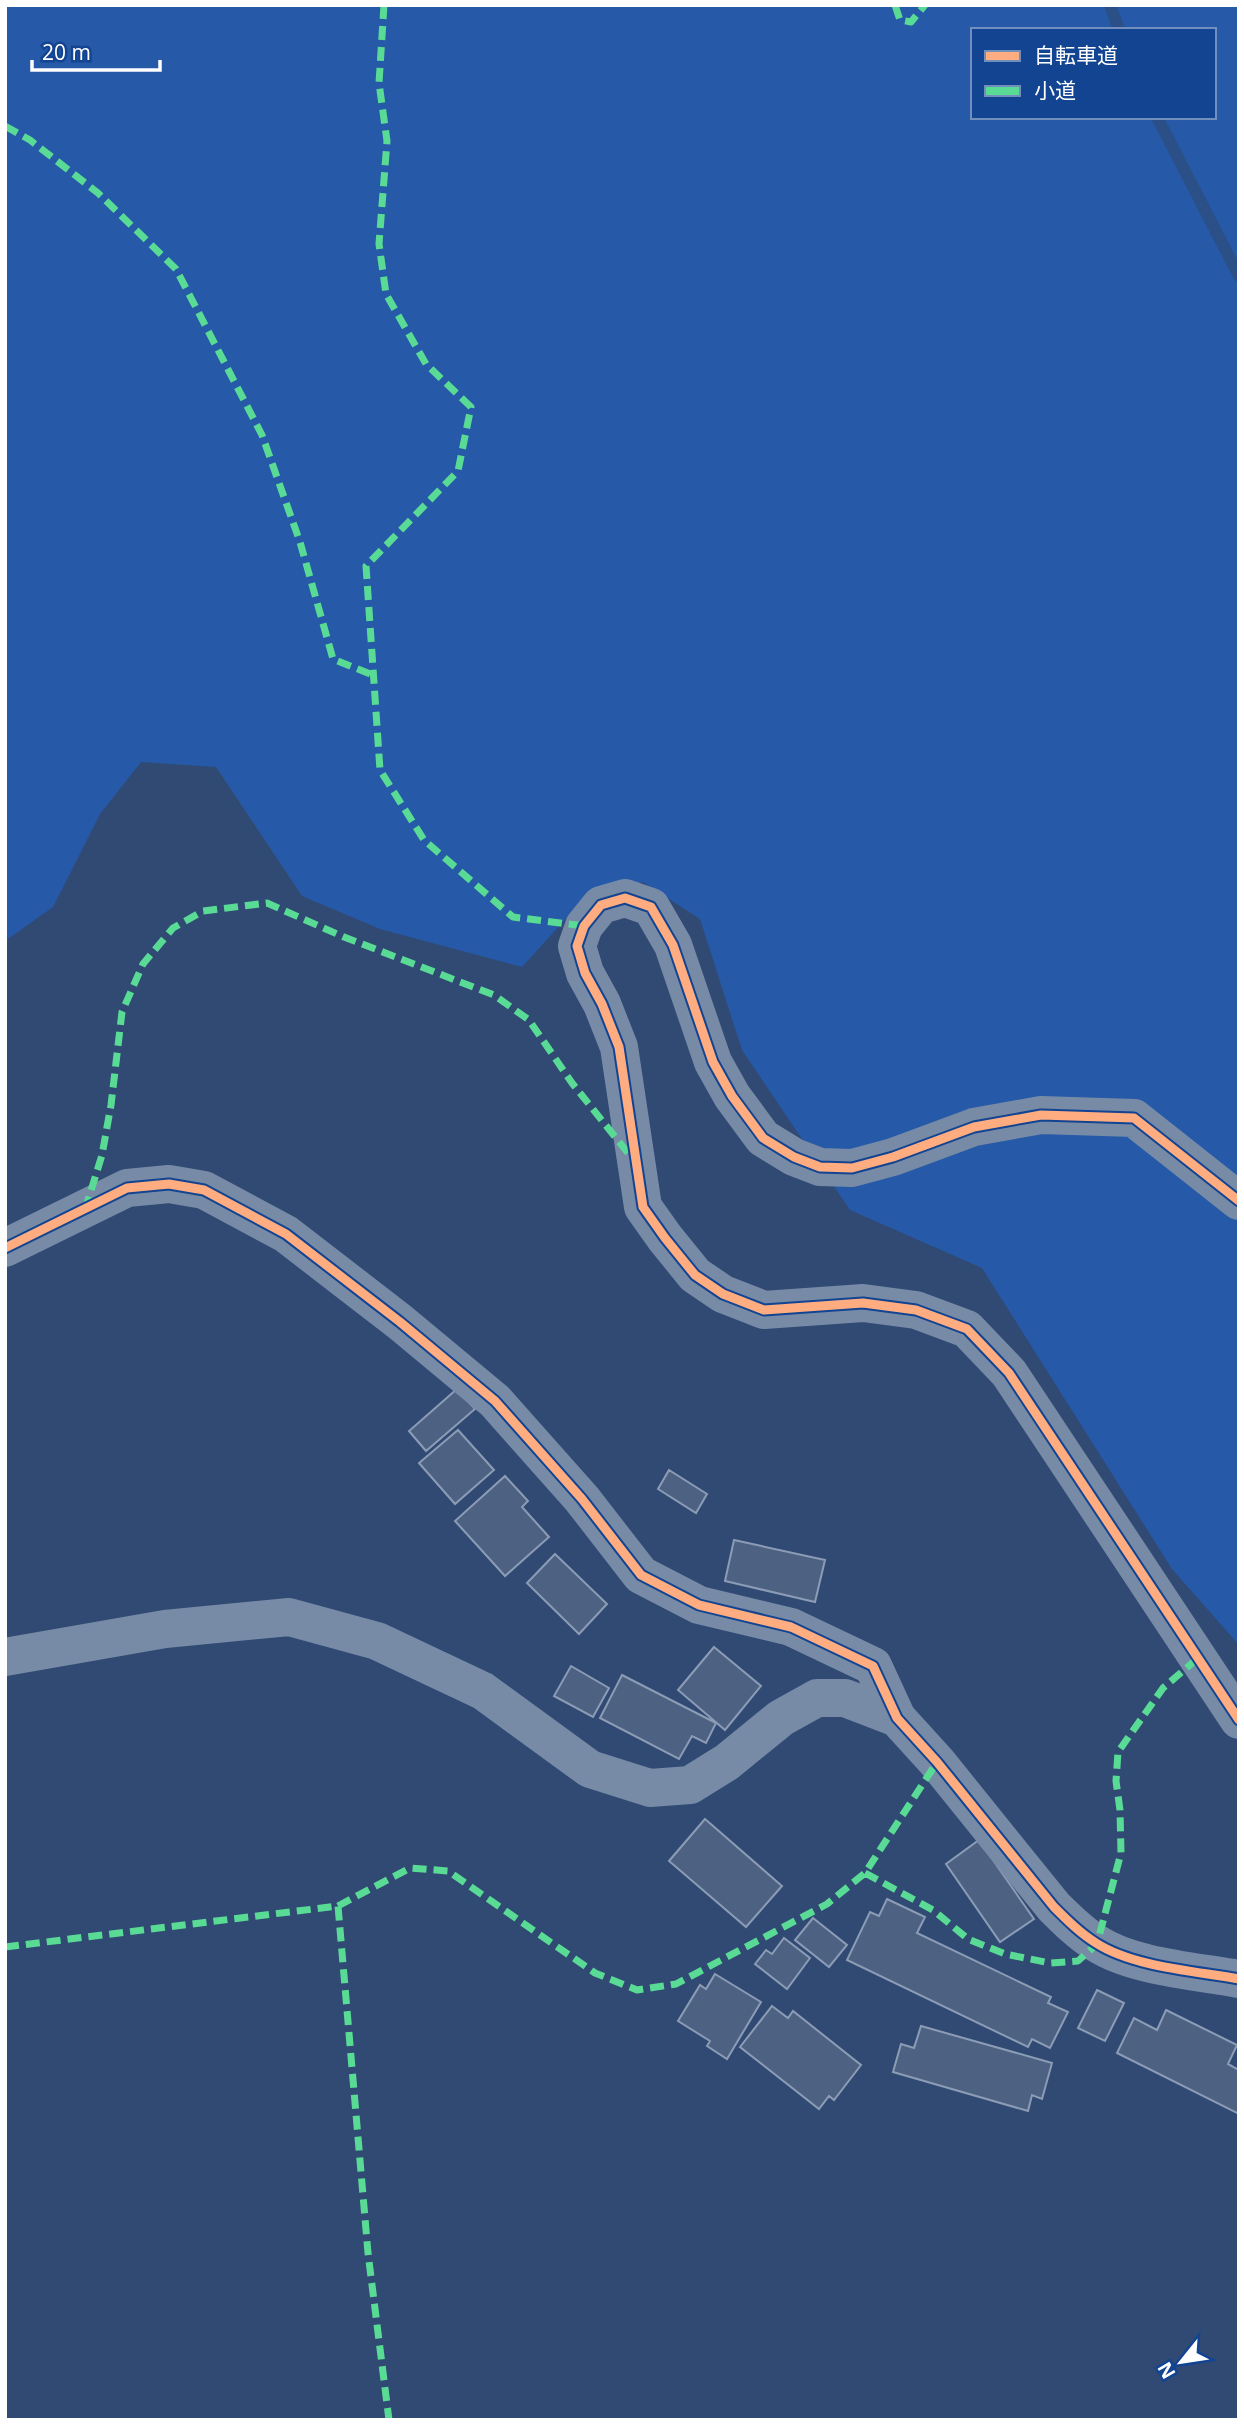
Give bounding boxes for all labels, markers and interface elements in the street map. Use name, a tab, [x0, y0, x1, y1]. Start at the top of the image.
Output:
scale bar	[32, 28, 159, 72]
legend	[971, 28, 1216, 119]
text: 20 m	[42, 38, 91, 66]
text: 自転車道	[1034, 41, 1118, 69]
text: 小道	[1034, 76, 1076, 104]
north arrow	[1146, 2327, 1216, 2397]
text: N	[1151, 2357, 1181, 2384]

